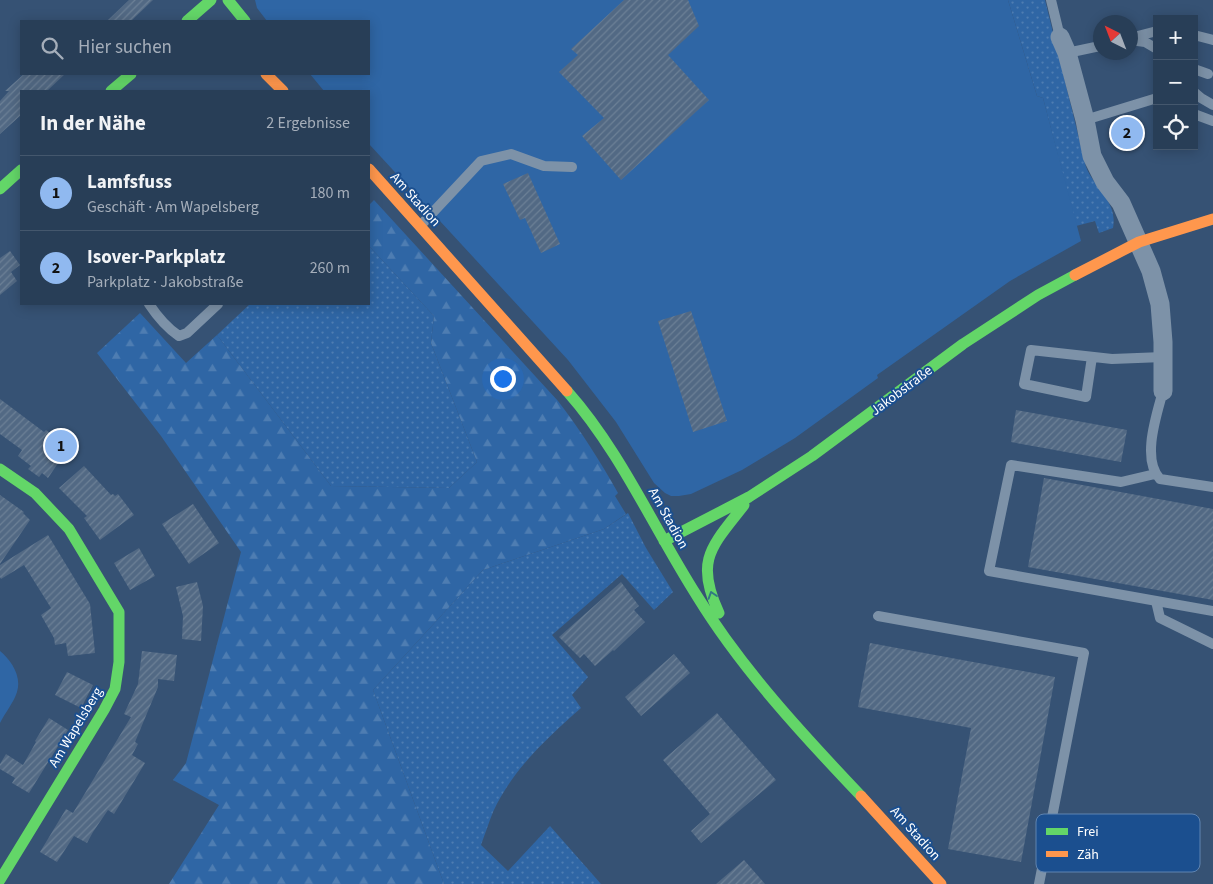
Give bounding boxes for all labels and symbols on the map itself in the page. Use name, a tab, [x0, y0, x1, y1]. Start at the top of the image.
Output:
north arrow	[1093, 15, 1138, 60]
pin: 2	[1111, 114, 1143, 152]
street label: Am Stadion	[385, 168, 445, 231]
street label: Jakobstraße	[867, 361, 937, 421]
your location	[490, 366, 516, 392]
pin: 1	[45, 427, 77, 465]
street label: Am Stadion	[643, 484, 693, 553]
one-way arrow	[708, 592, 718, 600]
street label: Am Wapelsberg	[44, 684, 108, 771]
street label: Am Stadion	[885, 802, 945, 865]
legend	[1036, 814, 1200, 872]
text: Frei	[1077, 822, 1099, 842]
text: Zäh	[1077, 845, 1099, 865]

